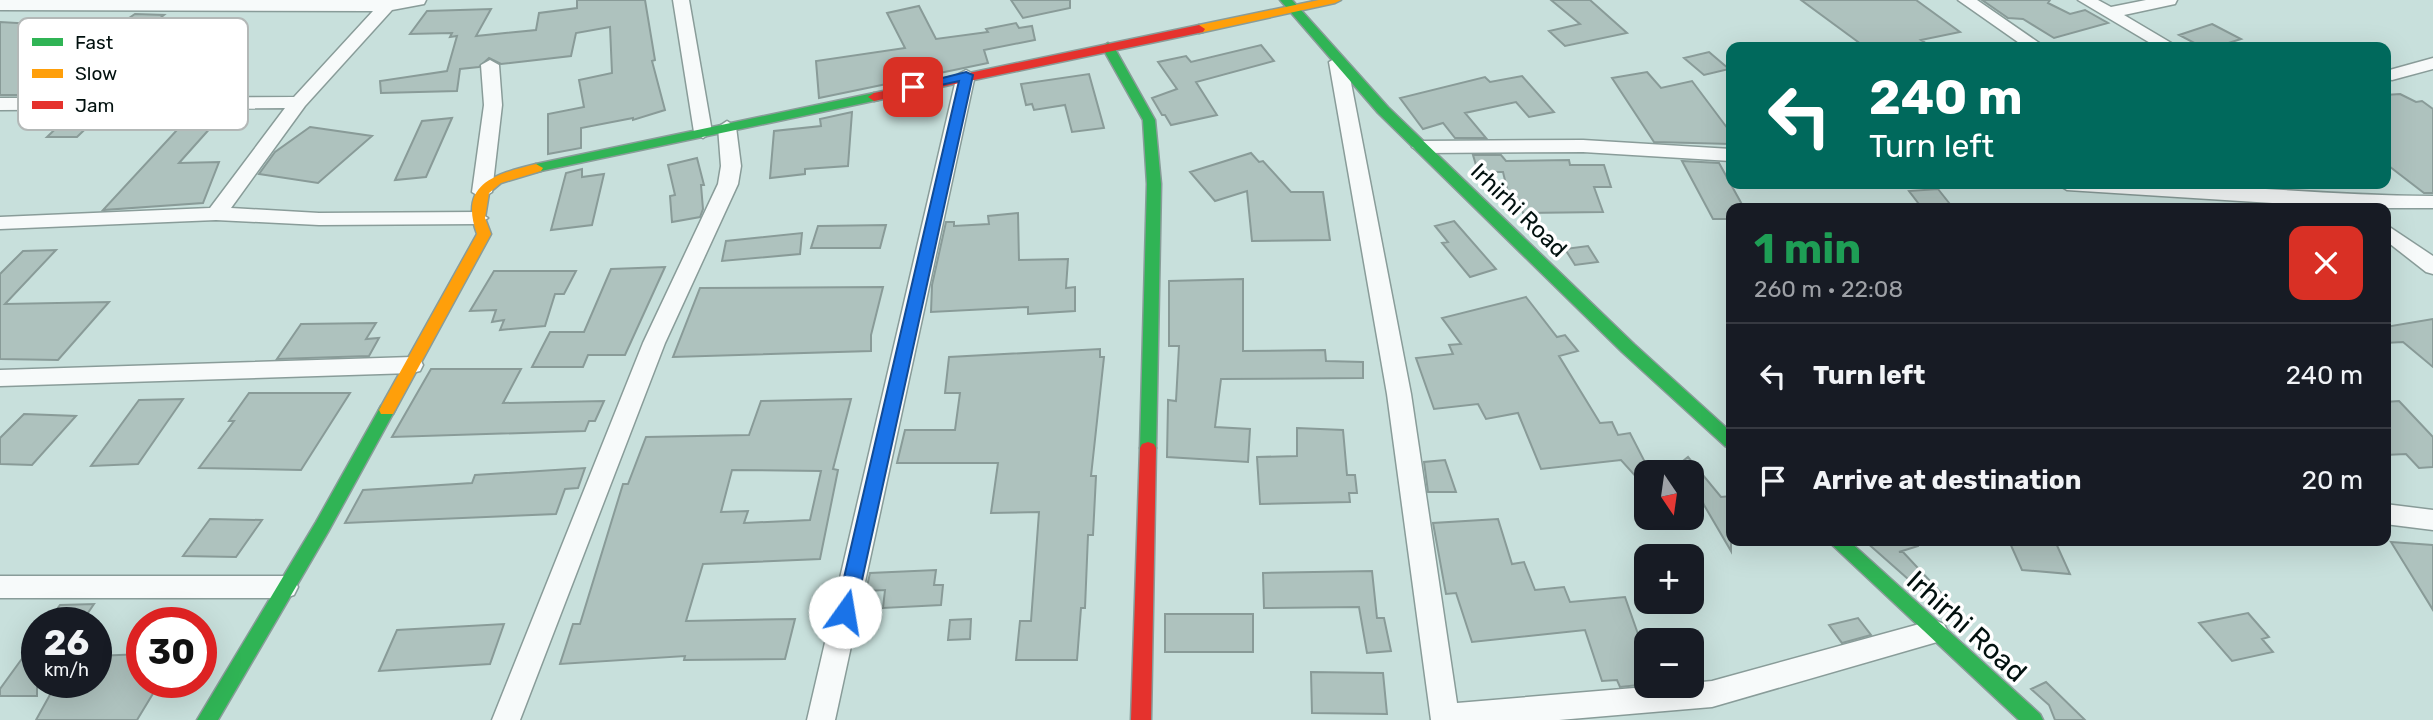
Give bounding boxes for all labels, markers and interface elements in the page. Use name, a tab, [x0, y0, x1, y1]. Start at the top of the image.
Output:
legend	[18, 18, 248, 130]
text: Fast	[75, 31, 114, 54]
pin	[883, 57, 943, 117]
text: Slow	[75, 62, 117, 85]
icon: arrive	[894, 68, 932, 106]
text: 240 m	[1869, 68, 2023, 126]
icon: left	[1754, 70, 1845, 161]
text: Jam	[75, 94, 114, 117]
text: Turn left	[1869, 127, 1994, 165]
street label: Irhirhi Road	[1465, 157, 1573, 263]
text: 1 min	[1754, 224, 1861, 274]
button: close	[2289, 226, 2363, 300]
text: 260 m · 22:08	[1754, 275, 1903, 303]
icon: left	[1754, 357, 1792, 395]
text: Turn left	[1813, 360, 1925, 391]
text: 240 m	[2286, 360, 2363, 391]
north arrow	[1634, 460, 1704, 530]
map controls	[1634, 460, 1704, 698]
icon: arrive	[1754, 462, 1792, 500]
text: Arrive at destination	[1813, 465, 2081, 496]
text: 20 m	[2302, 465, 2363, 496]
button: +	[1634, 544, 1704, 614]
street label: Irhirhi Road	[1900, 564, 2033, 689]
position arrow	[808, 575, 882, 649]
speed limit sign: 30	[126, 607, 217, 698]
text: 26	[44, 622, 89, 664]
button: −	[1634, 628, 1704, 698]
text: km/h	[44, 659, 89, 681]

